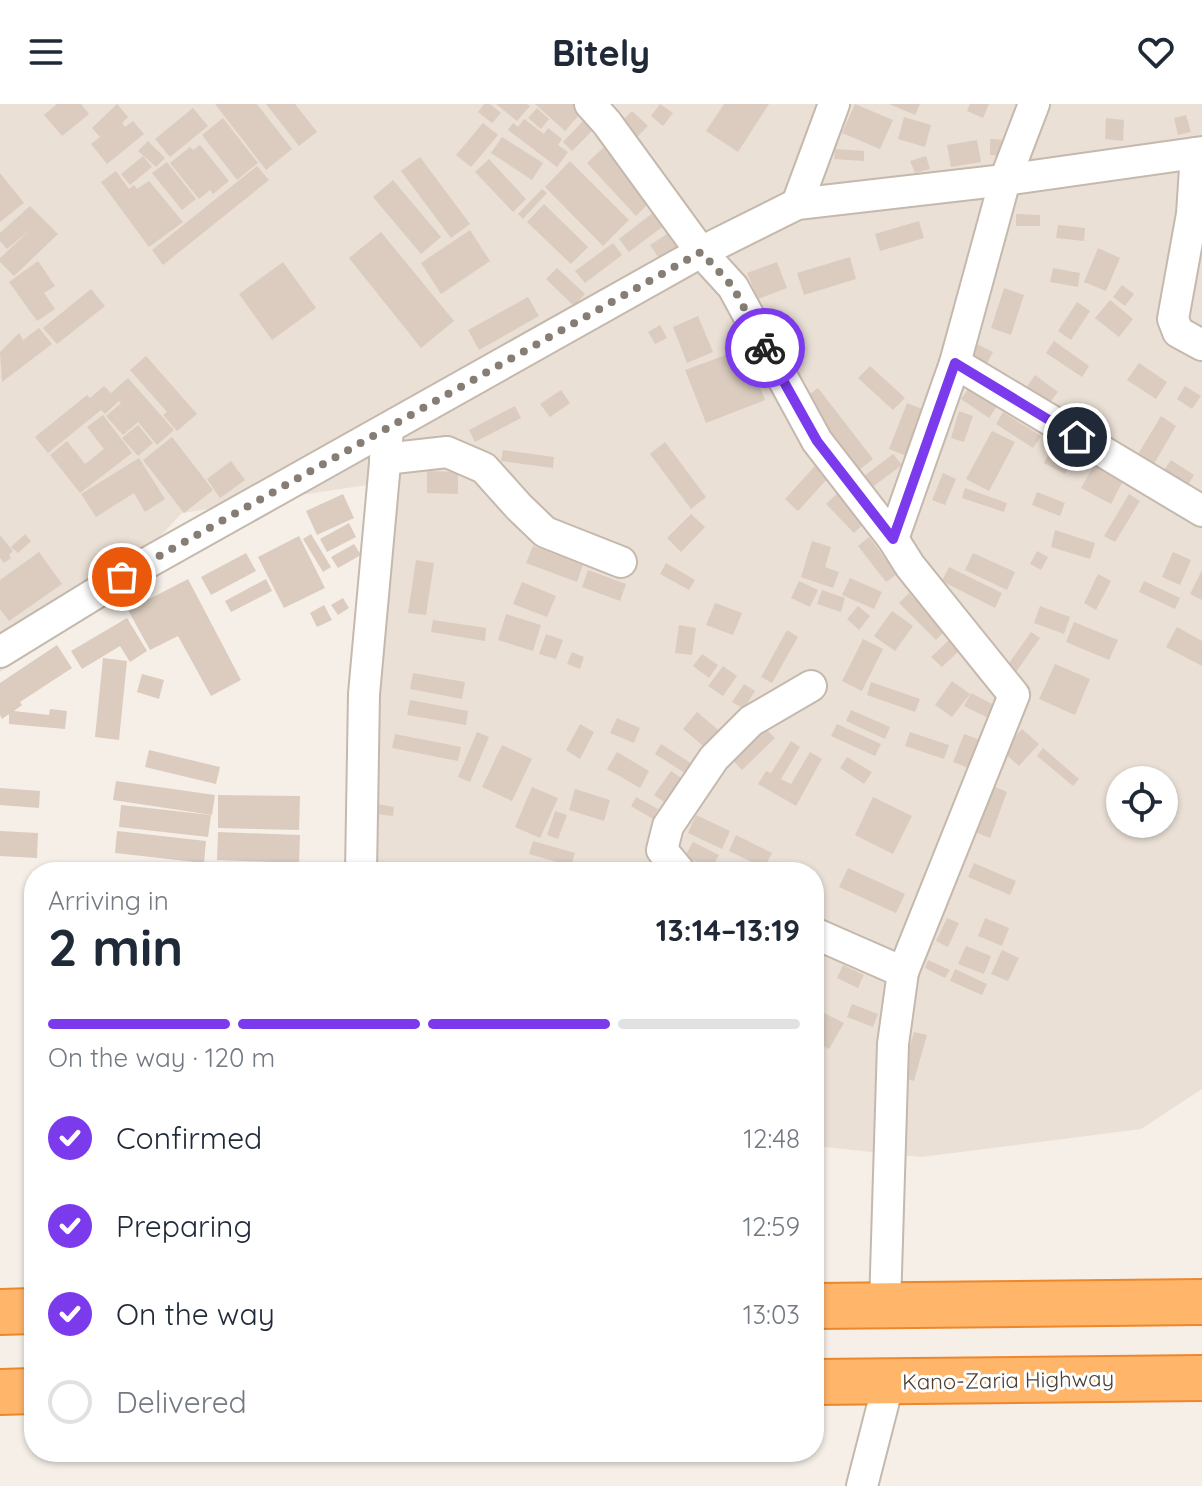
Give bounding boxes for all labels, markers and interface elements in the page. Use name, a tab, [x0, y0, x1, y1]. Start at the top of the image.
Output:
icon: menu	[24, 30, 68, 74]
text: Bitely	[552, 30, 650, 75]
icon: heart	[1134, 30, 1178, 74]
courier	[725, 308, 805, 388]
icon: bike	[743, 326, 787, 370]
pin	[1043, 403, 1111, 471]
icon: home	[1055, 415, 1099, 459]
pin	[88, 543, 156, 611]
icon: bag	[100, 555, 144, 599]
map controls	[1106, 766, 1178, 838]
button: locate	[1106, 766, 1178, 838]
text: Arriving in	[48, 884, 169, 917]
text: 13:14–13:19	[656, 911, 800, 949]
text: 2 min	[48, 914, 183, 979]
text: On the way · 120 m	[48, 1041, 275, 1074]
icon: check	[48, 1116, 92, 1160]
text: Confirmed	[116, 1119, 262, 1157]
text: 12:48	[743, 1122, 800, 1155]
icon: check	[48, 1204, 92, 1248]
text: Preparing	[116, 1207, 252, 1245]
text: 12:59	[742, 1210, 800, 1243]
icon: check	[48, 1292, 92, 1336]
text: On the way	[116, 1295, 275, 1333]
text: 13:03	[743, 1298, 800, 1331]
street label: Kano-Zaria Highway	[902, 1364, 1114, 1396]
text: Delivered	[116, 1383, 247, 1421]

